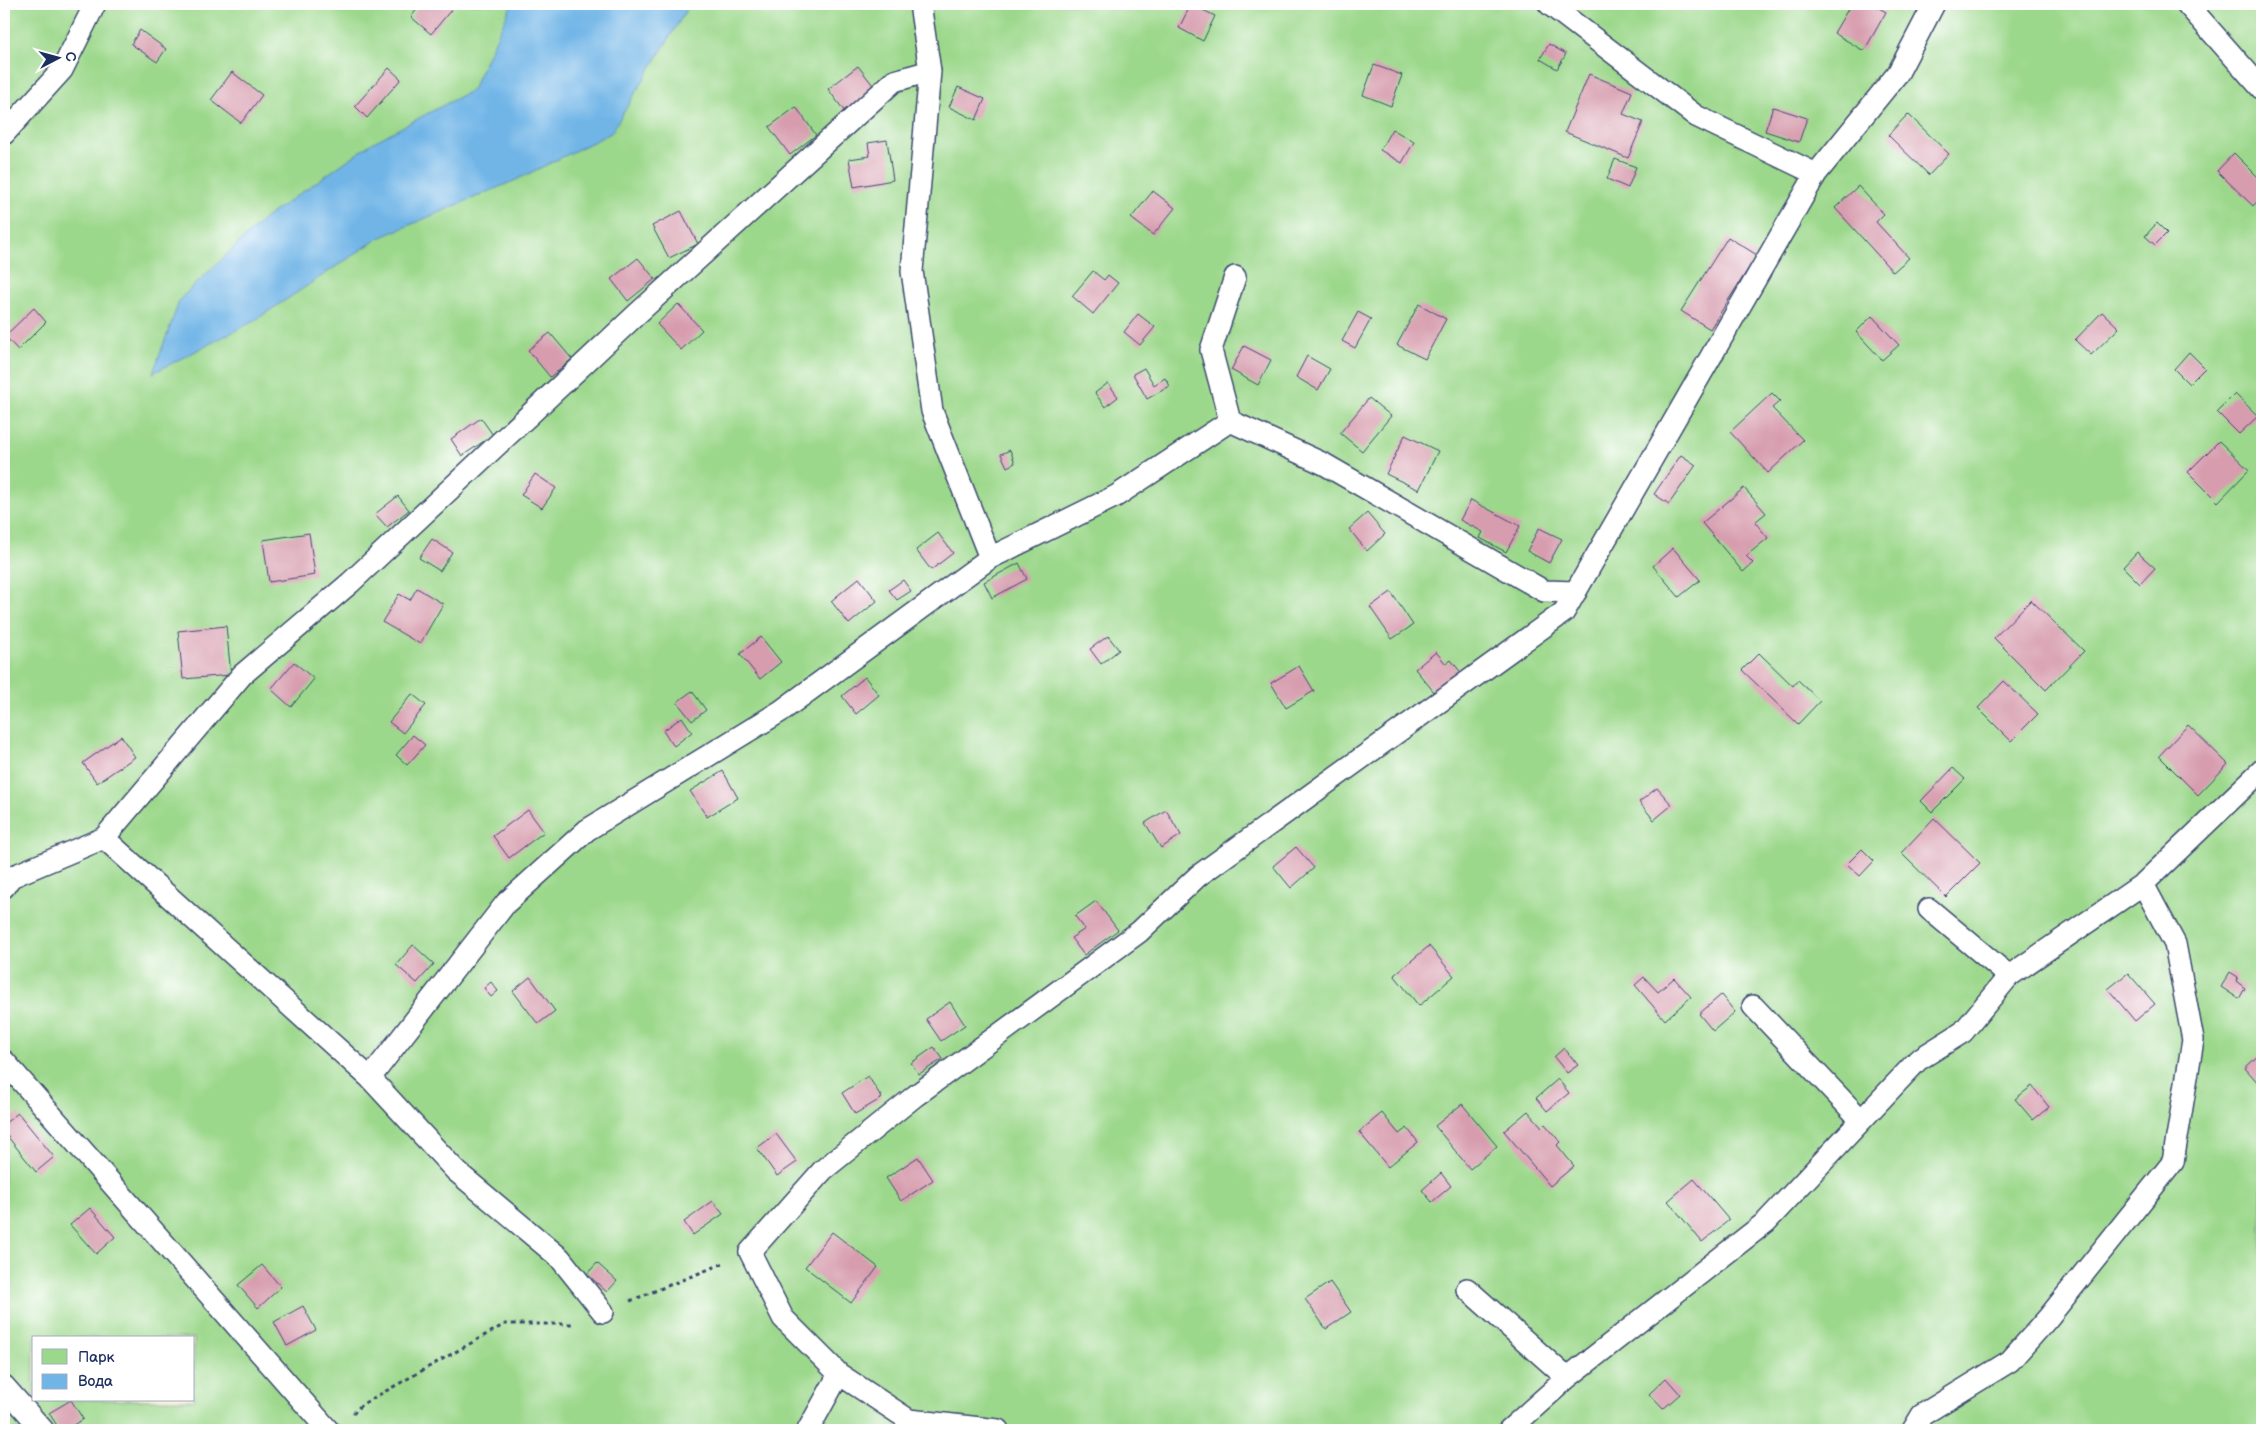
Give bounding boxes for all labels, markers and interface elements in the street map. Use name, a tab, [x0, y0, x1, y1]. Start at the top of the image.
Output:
north arrow	[32, 32, 82, 82]
text: С	[61, 51, 79, 63]
legend	[32, 1336, 195, 1402]
text: Парк	[78, 1348, 115, 1367]
text: Вода	[78, 1372, 113, 1391]

